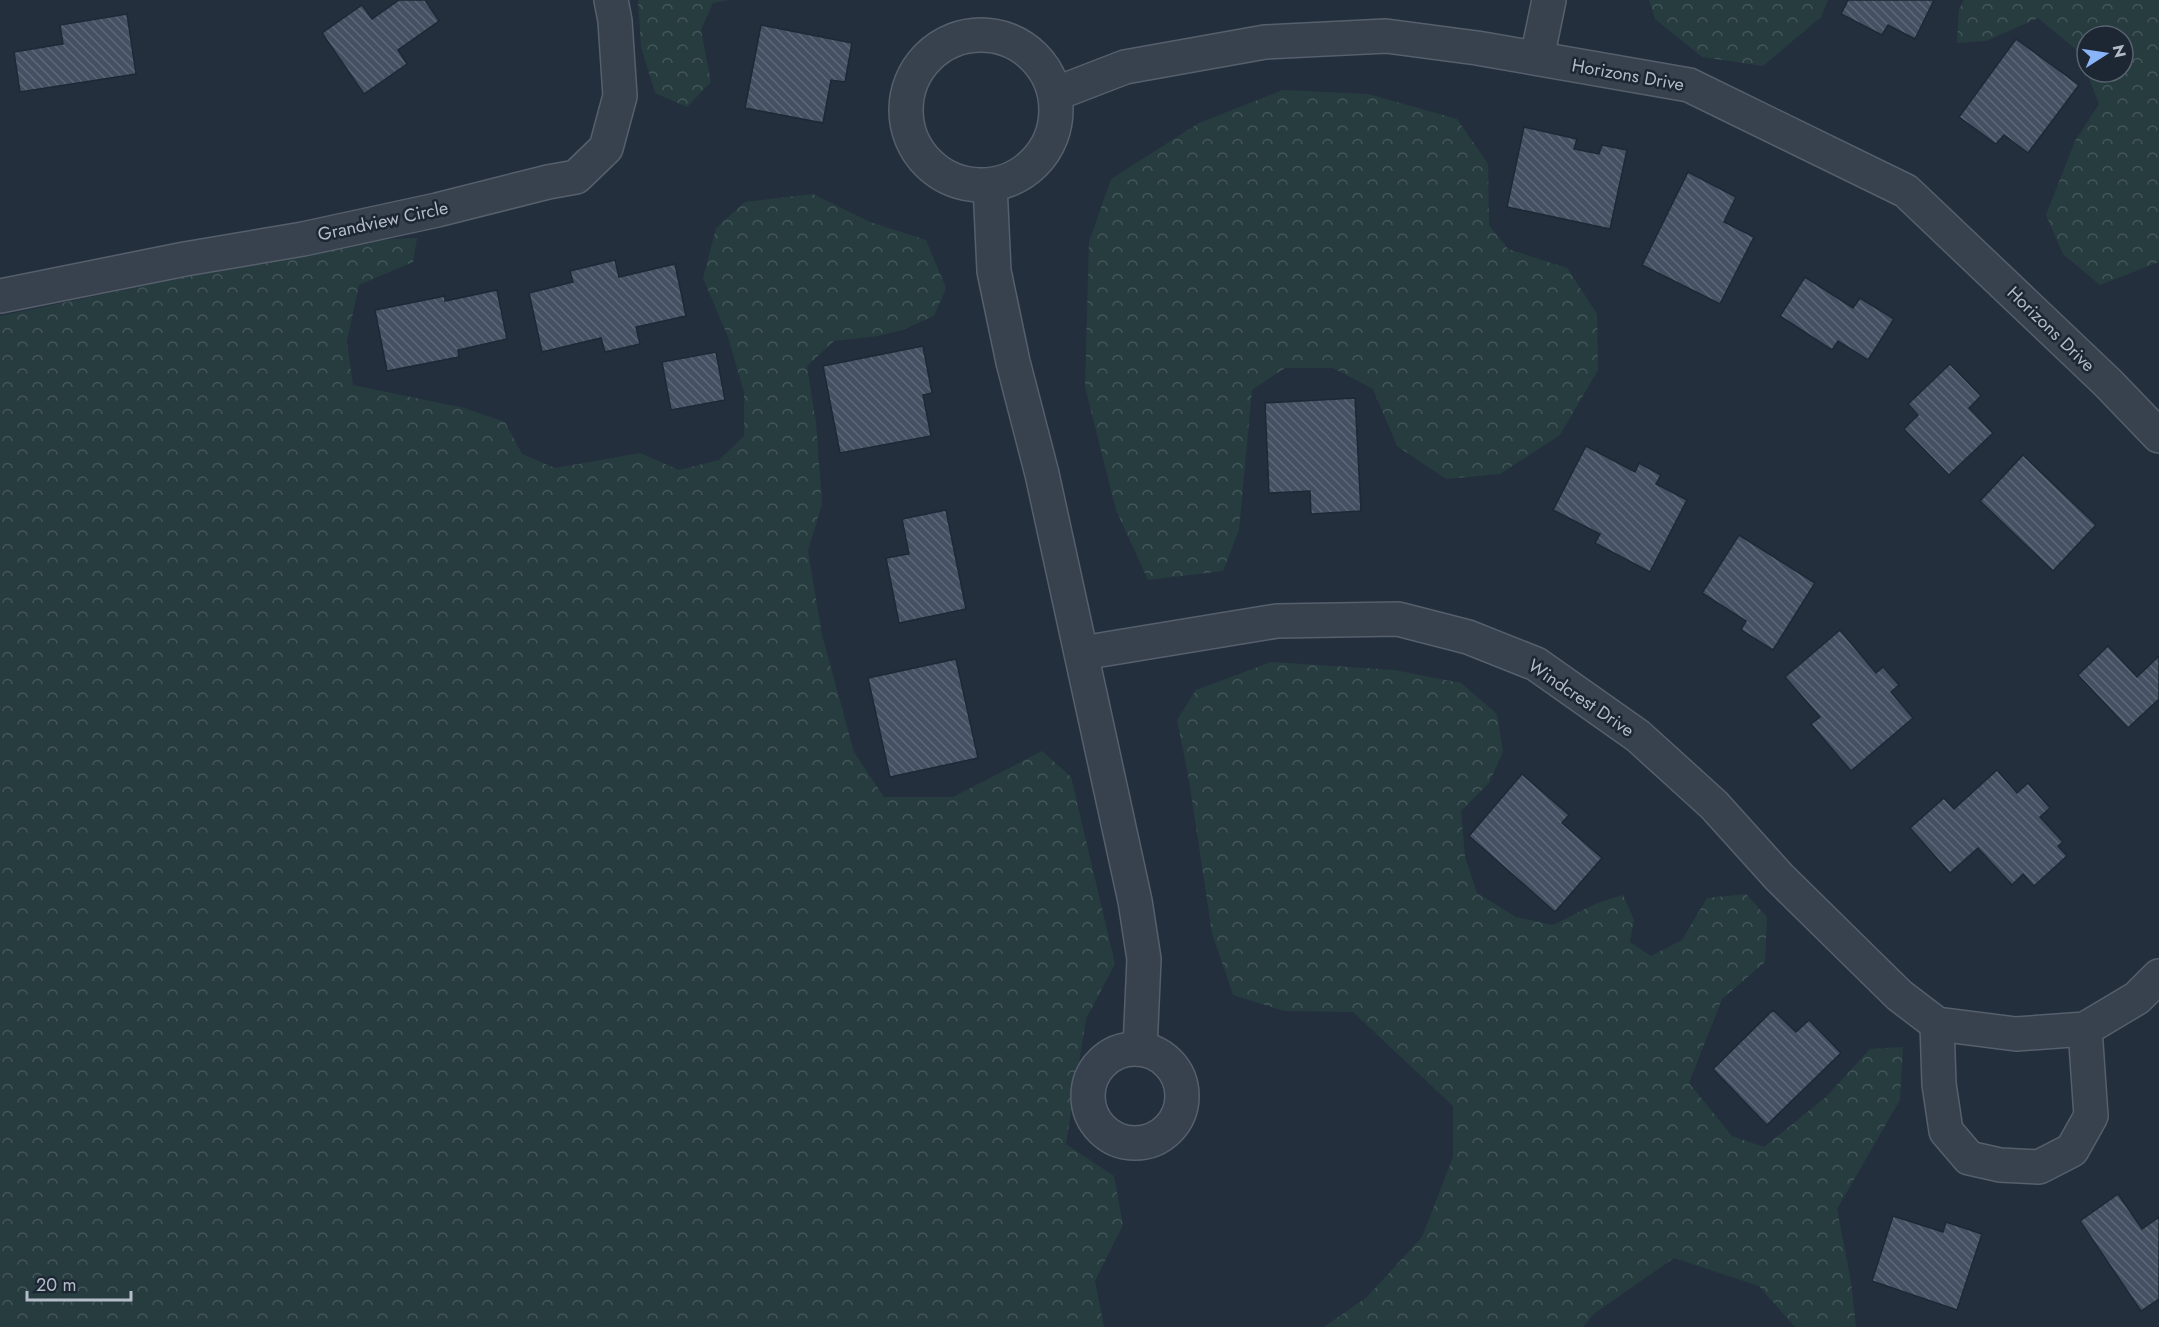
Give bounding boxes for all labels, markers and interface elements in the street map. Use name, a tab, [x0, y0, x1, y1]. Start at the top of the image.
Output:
north arrow	[2075, 24, 2135, 84]
text: N	[2107, 42, 2132, 60]
street label: Horizons Drive	[1570, 52, 1686, 98]
street label: Grandview Circle	[315, 194, 451, 248]
street label: Horizons Drive	[2001, 280, 2101, 378]
street label: Windcrest Drive	[1523, 653, 1639, 743]
scale bar	[27, 1264, 130, 1302]
text: 20 m	[36, 1272, 76, 1298]

